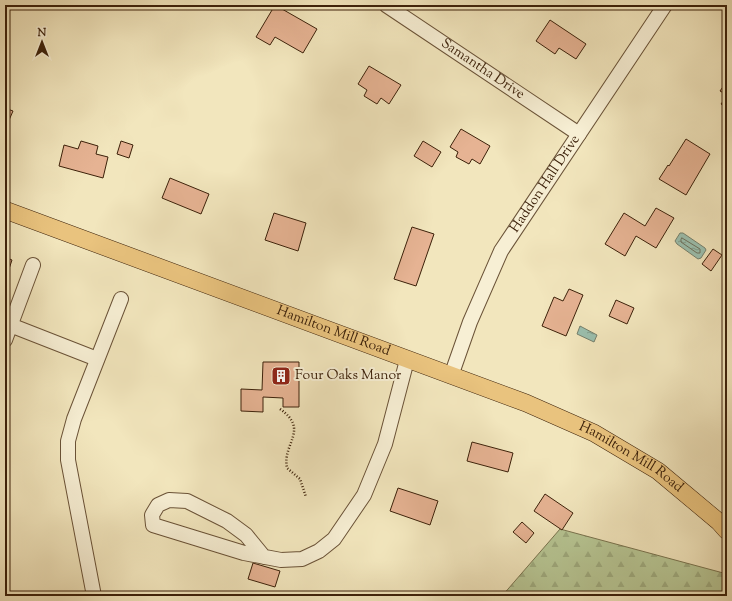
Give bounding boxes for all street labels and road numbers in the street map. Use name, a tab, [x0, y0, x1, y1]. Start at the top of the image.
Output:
street label: Samantha Drive	[436, 34, 528, 105]
street label: Haddon Hall Drive	[506, 131, 585, 237]
street label: Hamilton Mill Road	[274, 301, 393, 362]
street label: Hamilton Mill Road	[575, 417, 687, 498]

